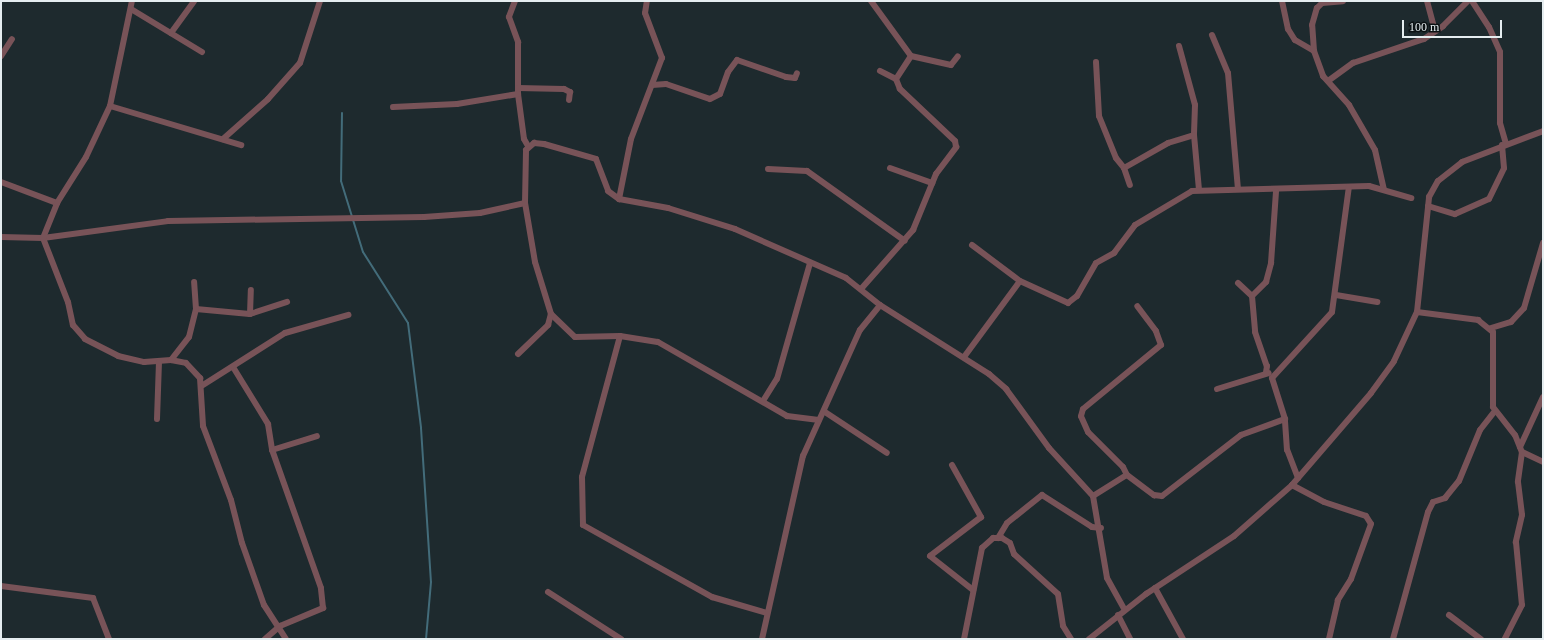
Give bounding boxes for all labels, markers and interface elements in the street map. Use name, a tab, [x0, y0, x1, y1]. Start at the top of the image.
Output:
scale bar	[1404, 12, 1504, 38]
text: 100 m	[1409, 20, 1439, 34]

